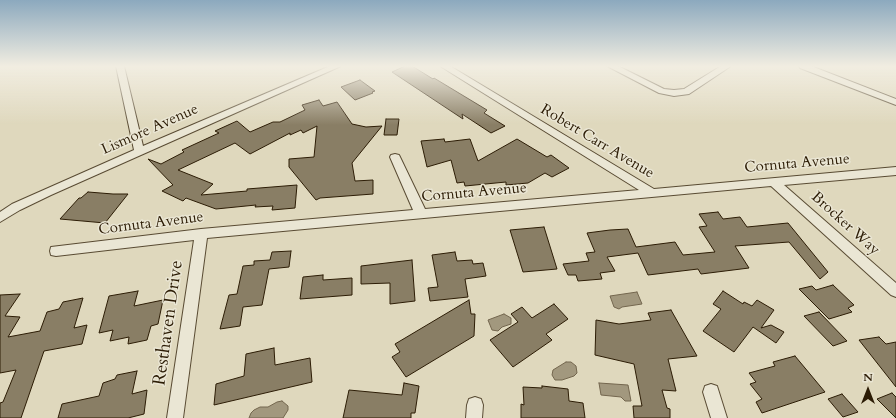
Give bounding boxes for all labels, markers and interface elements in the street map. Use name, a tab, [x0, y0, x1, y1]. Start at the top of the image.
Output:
street label: Lismore Avenue	[99, 101, 201, 159]
street label: Robert Carr Avenue	[537, 101, 657, 183]
street label: Cornuta Avenue	[744, 150, 850, 178]
street label: Cornuta Avenue	[421, 179, 527, 207]
street label: Brocker Way	[807, 189, 883, 259]
street label: Cornuta Avenue	[97, 209, 205, 239]
street label: Resthaven Drive	[150, 259, 188, 387]
north arrow	[848, 370, 888, 410]
text: N	[863, 370, 873, 385]

